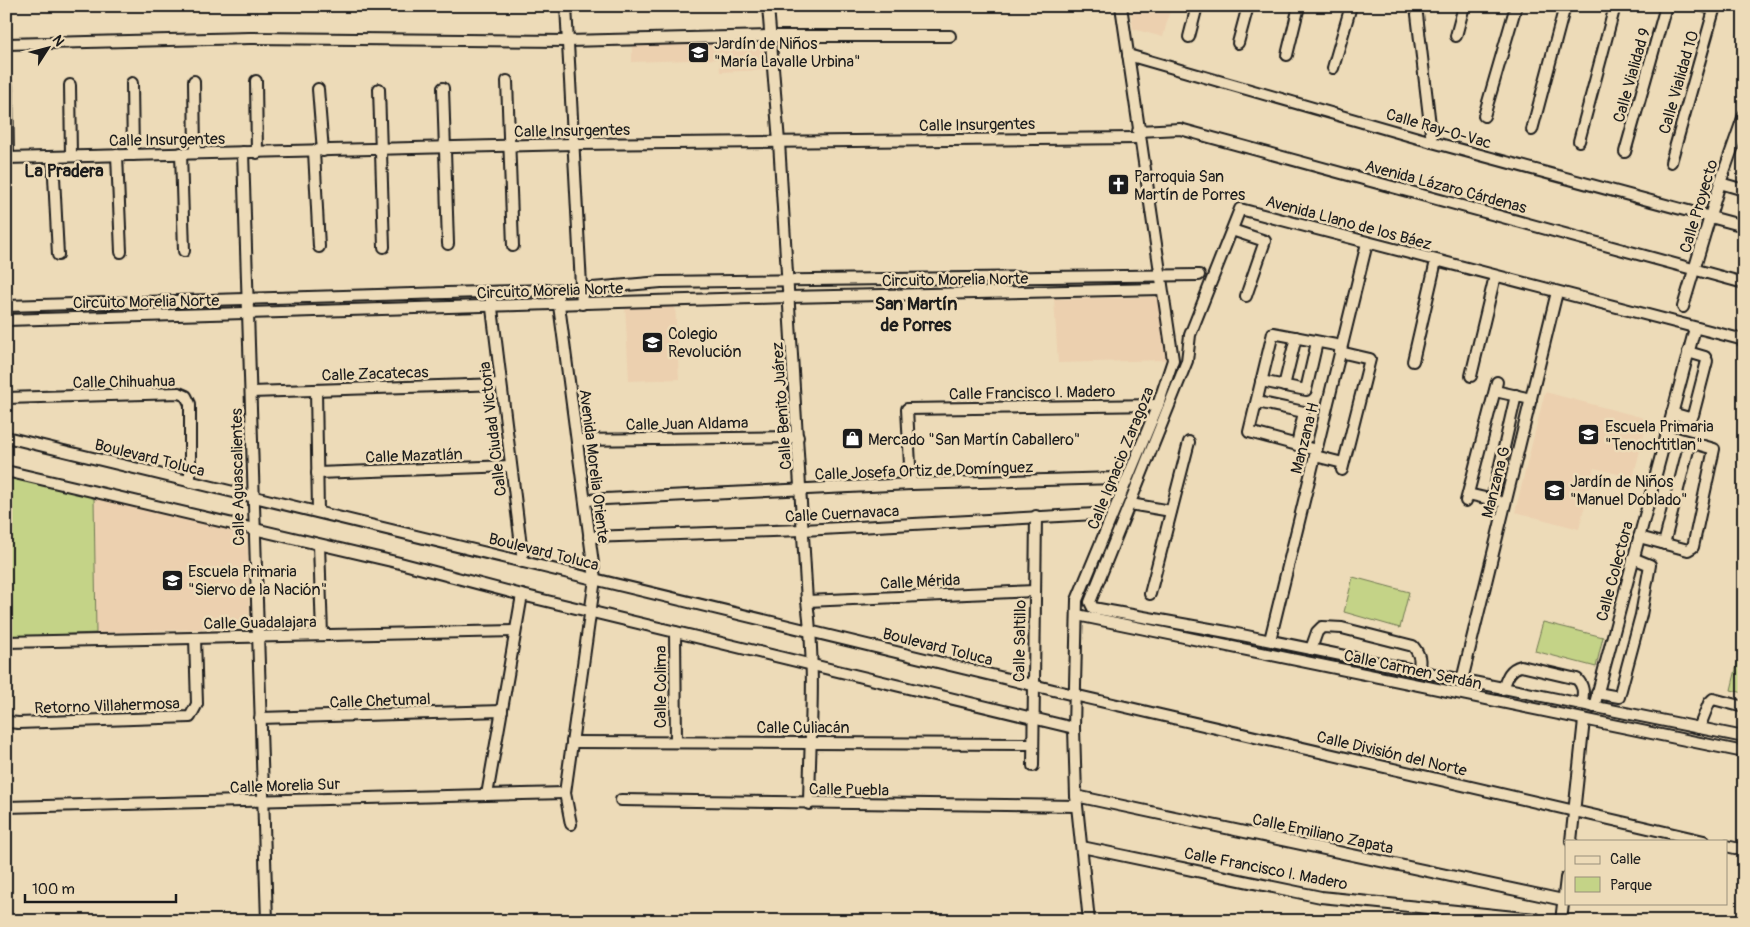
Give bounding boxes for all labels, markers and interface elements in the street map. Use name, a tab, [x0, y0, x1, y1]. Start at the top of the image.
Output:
north arrow	[22, 22, 72, 72]
street label: Calle Vialidad 9	[1609, 26, 1655, 125]
street label: Calle Vialidad 10	[1655, 28, 1703, 136]
text: N	[48, 32, 68, 49]
place label: Jardín de Niños "María Lavalle Urbina"	[714, 34, 860, 72]
school or university icon: Jardín de Niños "María Lavalle Urbina"	[686, 40, 710, 64]
street label: Calle Ray-O-Vac	[1384, 104, 1494, 154]
street label: Calle Insurgentes	[919, 114, 1035, 136]
street label: Calle Insurgentes	[514, 120, 630, 142]
street label: Calle Insurgentes	[109, 129, 225, 151]
street label: Avenida Lázaro Cárdenas	[1363, 156, 1529, 218]
street label: Calle Proyecto	[1675, 157, 1723, 255]
district label: La Pradera	[24, 160, 104, 183]
place label: Parroquia San Martín de Porres	[1134, 167, 1245, 205]
church icon: Parroquia San Martín de Porres	[1106, 173, 1130, 197]
street label: Avenida Llano de los Báez	[1263, 191, 1434, 255]
street label: Circuito Morelia Norte	[882, 269, 1028, 291]
street label: Circuito Morelia Norte	[477, 278, 624, 304]
street label: Circuito Morelia Norte	[73, 291, 219, 313]
district label: San Martín de Porres	[875, 293, 957, 337]
place label: Colegio Revolución	[668, 324, 742, 362]
school or university icon: Colegio Revolución	[640, 330, 664, 354]
street label: Calle Benito Juárez	[768, 341, 796, 471]
street label: Calle Ciudad Victoria	[475, 361, 511, 497]
street label: Calle Zacatecas	[321, 362, 429, 386]
street label: Calle Chihuahua	[73, 371, 176, 393]
street label: Calle Francisco I. Madero	[949, 382, 1116, 404]
street label: Calle Ignacio Zaragoza	[1083, 384, 1159, 533]
street label: Avenida Morelia Oriente	[575, 388, 613, 545]
street label: Manzana H	[1286, 400, 1323, 476]
street label: Calle Aguascalientes	[227, 408, 249, 546]
street label: Calle Juan Aldama	[626, 413, 748, 435]
place label: Escuela Primaria "Tenochtitlan"	[1605, 417, 1714, 455]
school or university icon: Escuela Primaria "Tenochtitlan"	[1577, 423, 1601, 447]
shop icon: Mercado "San Martín Caballero"	[840, 427, 864, 451]
place label: Mercado "San Martín Caballero"	[868, 430, 1080, 450]
street label: Boulevard Toluca	[93, 435, 207, 481]
street label: Calle Mazatlán	[365, 444, 463, 468]
street label: Manzana G	[1477, 444, 1515, 520]
street label: Calle Josefa Ortiz de Domínguez	[814, 457, 1034, 485]
place label: Jardín de Niños "Manuel Doblado"	[1570, 472, 1688, 510]
school or university icon: Jardín de Niños "Manuel Doblado"	[1542, 478, 1566, 502]
street label: Calle Cuernavaca	[784, 501, 900, 527]
street label: Calle Colectora	[1592, 519, 1638, 623]
street label: Boulevard Toluca	[487, 529, 601, 575]
place label: Escuela Primaria "Siervo de la Nación"	[188, 562, 327, 600]
school or university icon: Escuela Primaria "Siervo de la Nación"	[160, 568, 184, 592]
street label: Calle Mérida	[879, 570, 961, 594]
street label: Calle Saltillo	[1009, 599, 1031, 682]
street label: Calle Guadalajara	[203, 612, 317, 634]
street label: Boulevard Toluca	[881, 624, 995, 670]
street label: Calle Colima	[651, 646, 671, 728]
street label: Calle Carmen Serdán	[1342, 646, 1484, 694]
street label: Calle Chetumal	[329, 689, 431, 713]
street label: Retorno Villahermosa	[34, 693, 180, 719]
street label: Calle Culiacán	[757, 718, 849, 738]
street label: Calle División del Norte	[1315, 727, 1469, 781]
street label: Calle Morelia Sur	[230, 774, 341, 798]
street label: Calle Puebla	[809, 779, 889, 801]
street label: Calle Emiliano Zapata	[1251, 809, 1395, 859]
legend	[1565, 840, 1728, 904]
street label: Calle Francisco I. Madero	[1182, 843, 1350, 895]
text: Calle	[1610, 850, 1641, 869]
scale bar	[25, 872, 176, 904]
text: Parque	[1610, 876, 1653, 895]
text: 100 m	[32, 880, 75, 899]

